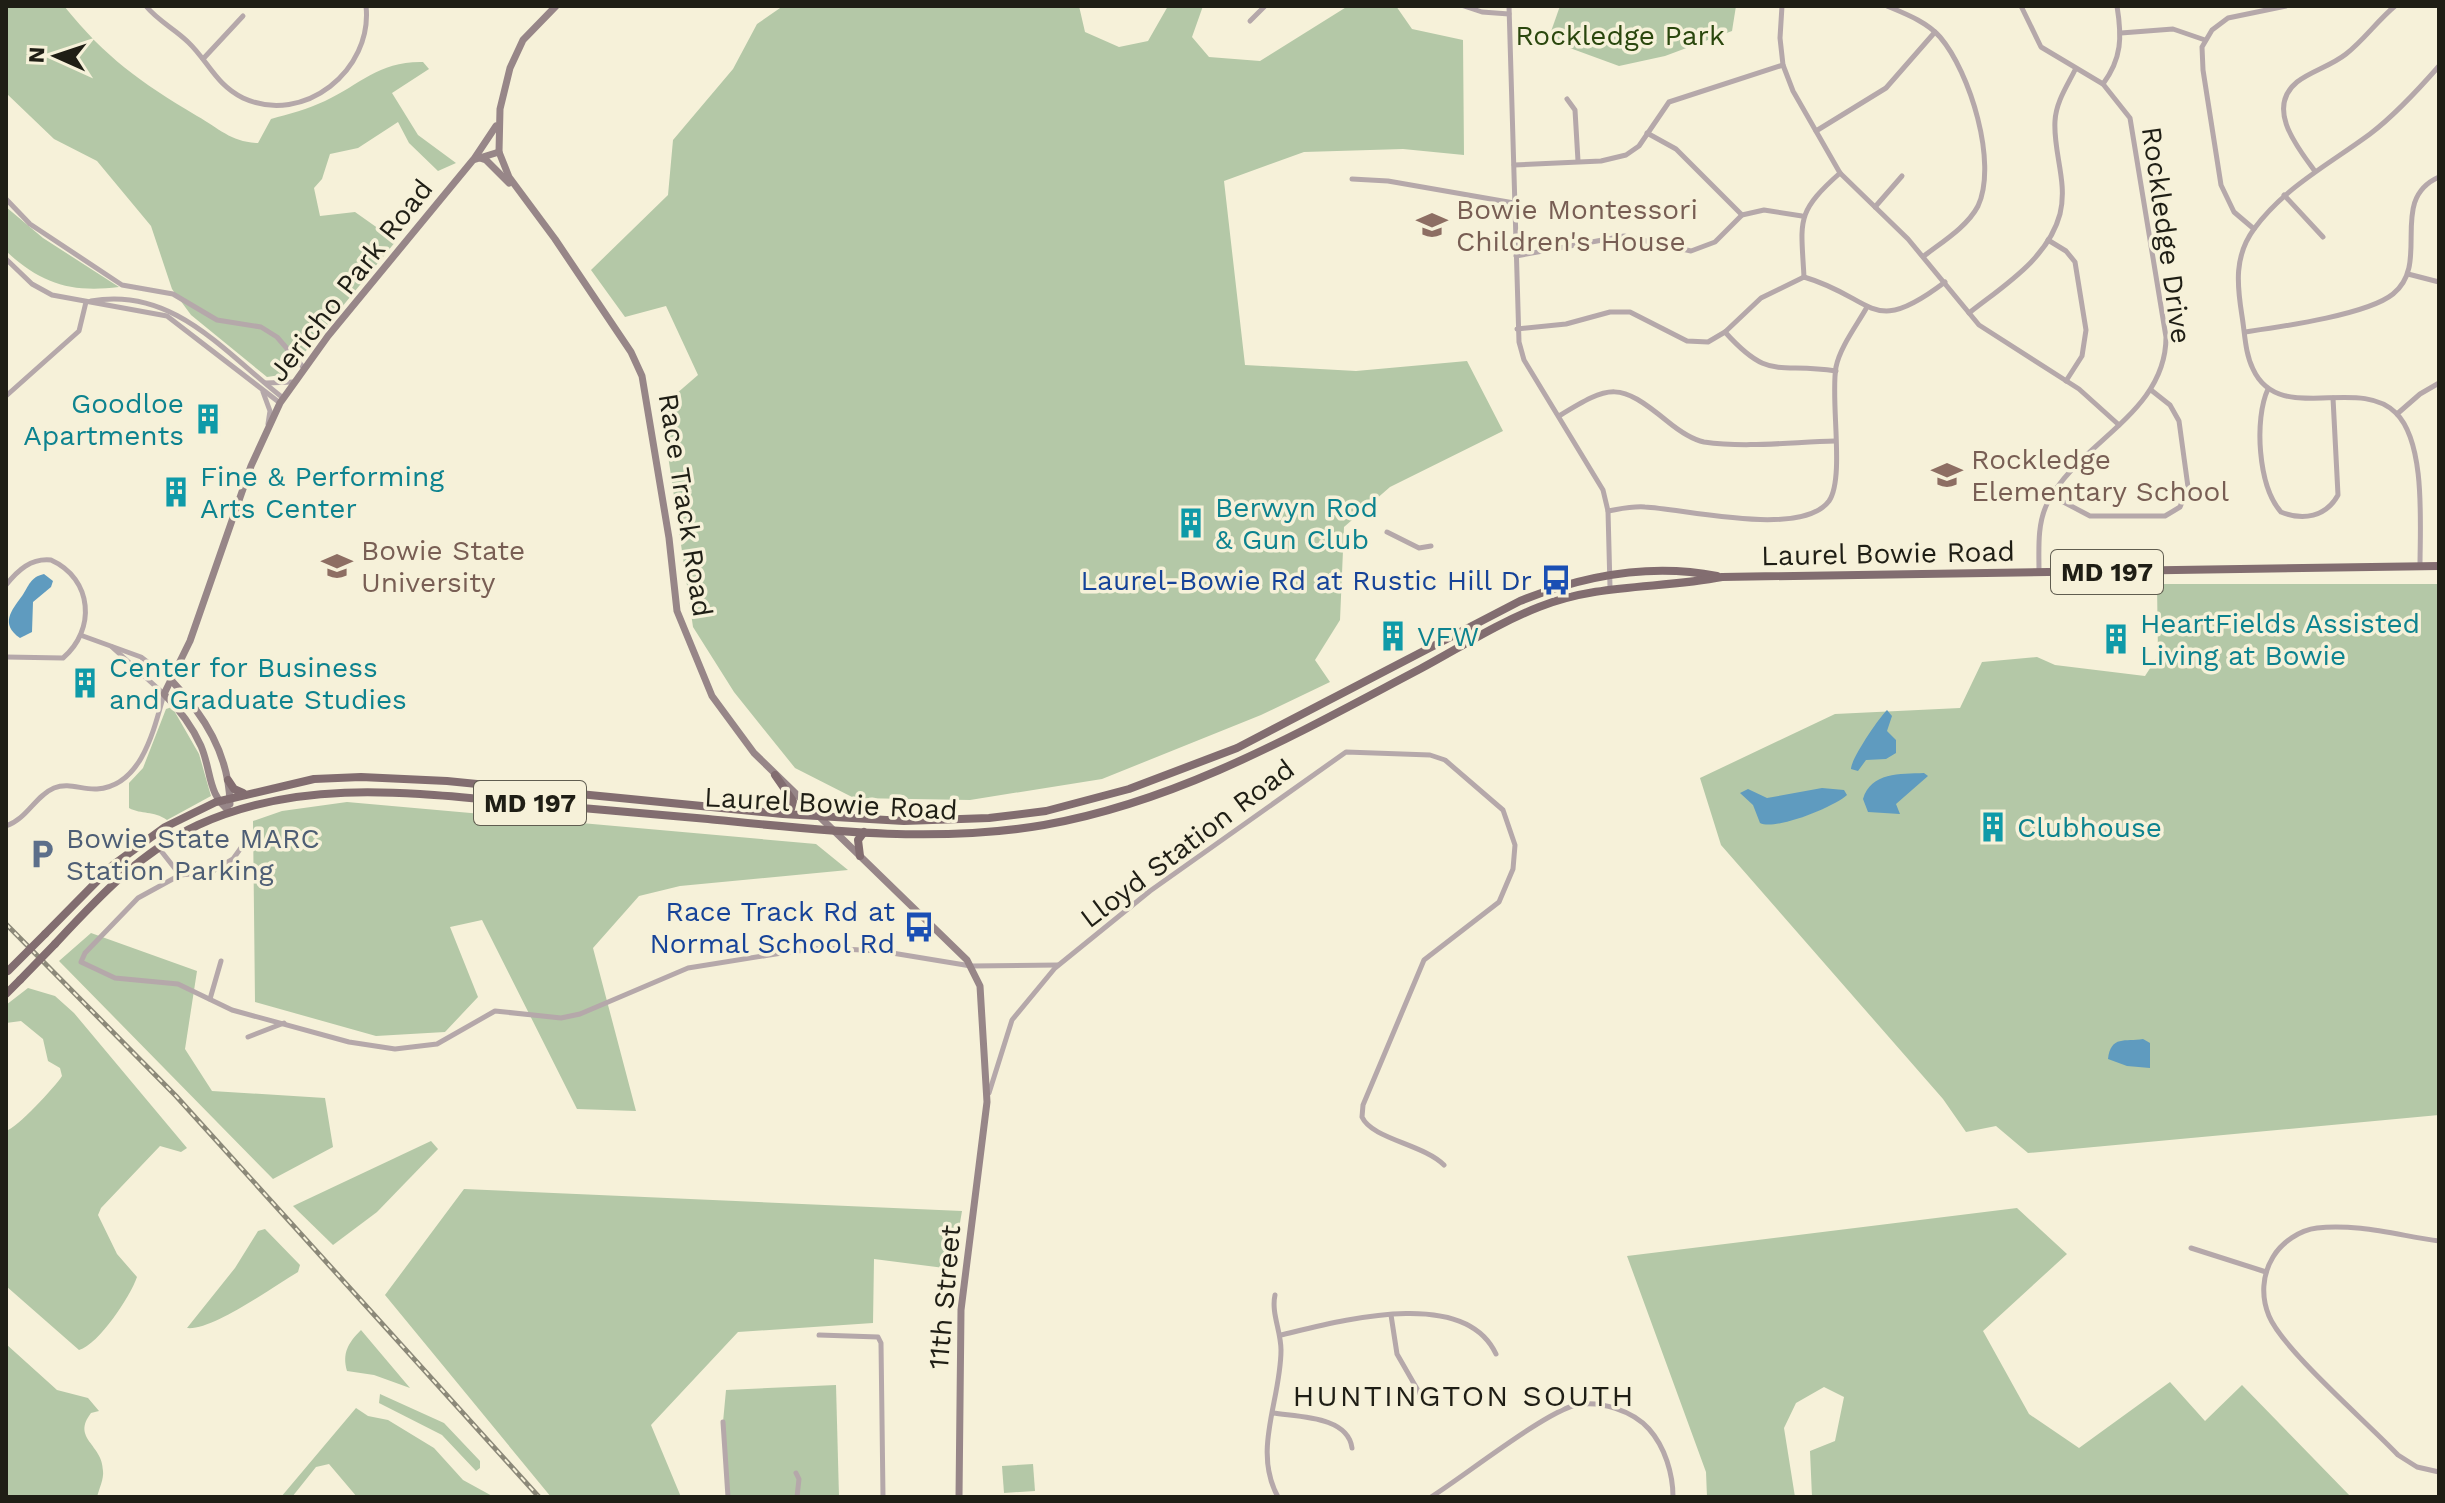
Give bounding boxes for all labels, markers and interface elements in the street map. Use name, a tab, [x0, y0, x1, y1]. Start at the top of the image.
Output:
north arrow	[16, 16, 96, 96]
park label: Rockledge Park	[1515, 19, 1725, 52]
text: N	[24, 46, 49, 64]
street label: Rockledge Drive	[2135, 124, 2198, 346]
street label: Jericho Park Road	[261, 173, 440, 388]
place label: Bowie Montessori Children's House	[1456, 193, 1698, 258]
school or university icon: Bowie Montessori Children's House	[1415, 208, 1449, 242]
place label: Goodloe Apartments	[23, 387, 184, 452]
street label: Race Track Road	[652, 391, 719, 619]
building icon: Goodloe Apartments	[191, 402, 225, 436]
place label: Rockledge Elementary School	[1971, 443, 2229, 508]
school or university icon: Rockledge Elementary School	[1930, 458, 1964, 492]
place label: Fine & Performing Arts Center	[200, 460, 444, 525]
building icon: Fine & Performing Arts Center	[159, 475, 193, 509]
place label: Berwyn Rod & Gun Club	[1215, 491, 1378, 556]
building icon: Berwyn Rod & Gun Club	[1174, 506, 1208, 540]
place label: Bowie State University	[361, 534, 525, 599]
street label: Laurel Bowie Road	[1761, 535, 2015, 572]
school or university icon: Bowie State University	[320, 549, 354, 583]
road number: MD 197	[2051, 550, 2163, 594]
bus stop icon: Laurel-Bowie Rd at Rustic Hill Dr	[1539, 563, 1573, 597]
place label: Laurel-Bowie Rd at Rustic Hill Dr	[1080, 564, 1532, 597]
place label: HeartFields Assisted Living at Bowie	[2140, 607, 2420, 672]
building icon: VFW	[1376, 619, 1410, 653]
place label: VFW	[1417, 620, 1479, 653]
building icon: HeartFields Assisted Living at Bowie	[2099, 622, 2133, 656]
place label: Center for Business and Graduate Studies	[109, 651, 407, 716]
building icon: Center for Business and Graduate Studies	[68, 666, 102, 700]
street label: Lloyd Station Road	[1074, 752, 1301, 935]
street label: Laurel Bowie Road	[703, 780, 959, 827]
road number: MD 197	[474, 781, 586, 825]
building icon: Clubhouse	[1976, 810, 2010, 844]
place label: Clubhouse	[2017, 811, 2162, 844]
place label: Bowie State MARC Station Parking	[66, 822, 320, 887]
parking icon: Bowie State MARC Station Parking	[25, 837, 59, 871]
place label: Race Track Rd at Normal School Rd	[649, 895, 895, 960]
bus stop icon: Race Track Rd at Normal School Rd	[902, 910, 936, 944]
street label: 11th Street	[922, 1223, 967, 1371]
district label: HUNTINGTON SOUTH	[1293, 1378, 1635, 1413]

